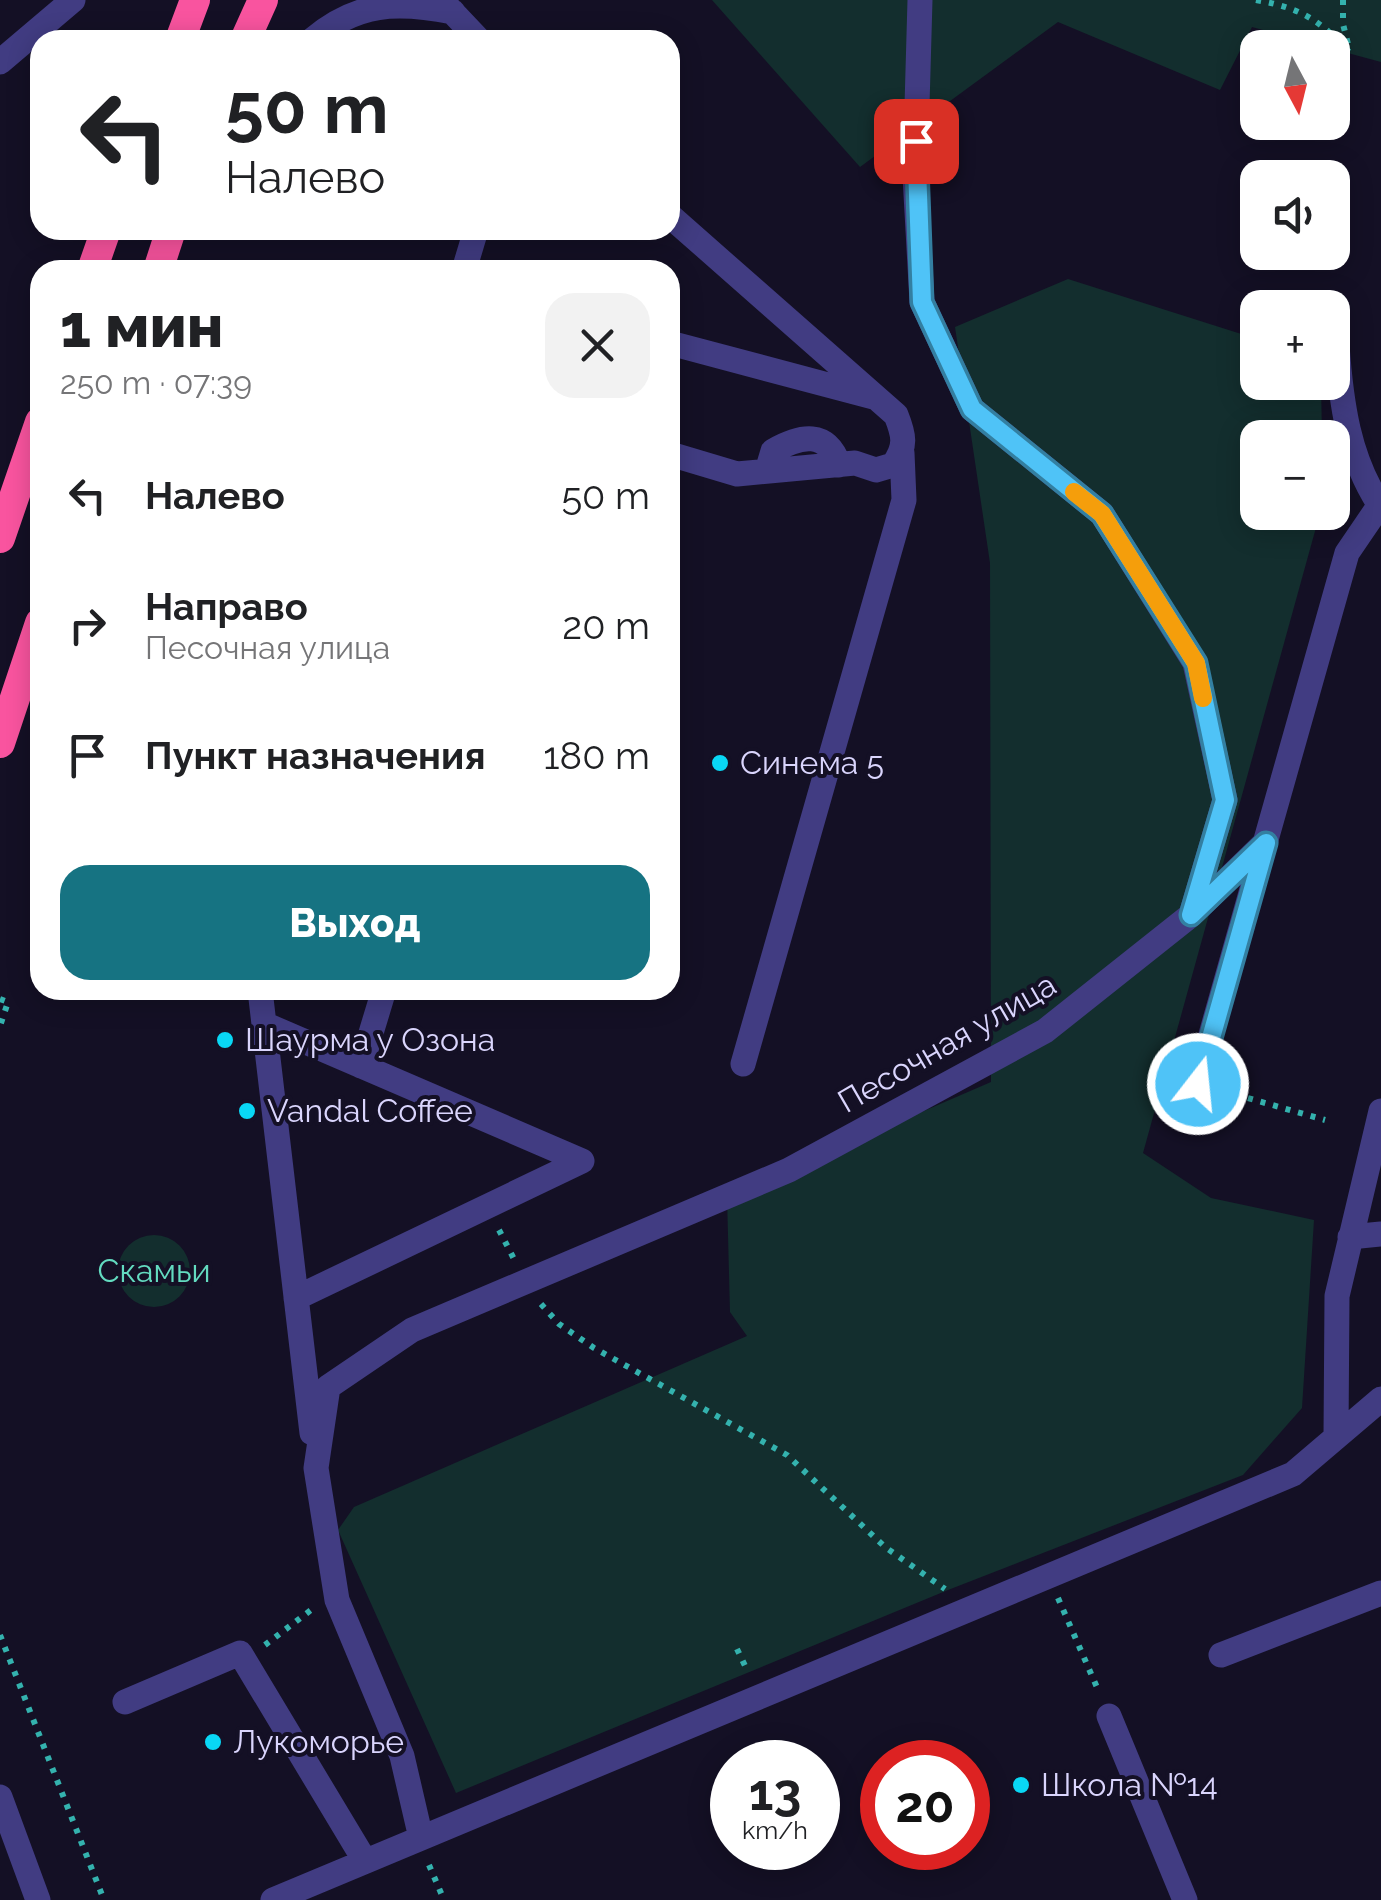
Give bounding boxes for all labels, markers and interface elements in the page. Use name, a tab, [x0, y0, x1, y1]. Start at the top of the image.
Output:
north arrow	[1240, 30, 1350, 140]
map controls	[1240, 30, 1350, 530]
text: 50 m	[225, 67, 389, 149]
icon: left	[60, 70, 190, 200]
pin	[874, 99, 959, 184]
icon: arrive	[889, 114, 944, 169]
text: Налево	[225, 151, 385, 204]
button: sound	[1240, 160, 1350, 270]
button: +	[1240, 290, 1350, 400]
text: 1 мин	[60, 291, 223, 361]
button: close	[545, 293, 650, 398]
text: 250 m · 07:39	[60, 364, 252, 401]
button: −	[1240, 420, 1350, 530]
icon: left	[60, 468, 115, 523]
text: Налево	[145, 473, 285, 518]
text: 50 m	[561, 473, 650, 518]
text: Направо	[145, 584, 308, 629]
icon: right	[60, 598, 115, 653]
text: 20 m	[562, 603, 650, 648]
text: Песочная улица	[145, 629, 390, 666]
icon: arrive	[60, 728, 115, 783]
text: Пункт назначения	[145, 733, 486, 778]
text: 180 m	[543, 733, 650, 778]
place label: Синема 5	[740, 744, 884, 781]
marker: Синема 5	[709, 752, 731, 774]
button: Выход	[60, 865, 650, 980]
street label: Песочная улица	[831, 965, 1062, 1120]
place label: Шаурма у Озона	[245, 1021, 495, 1058]
marker: Шаурма у Озона	[214, 1029, 236, 1051]
position arrow	[1146, 1032, 1250, 1136]
place label: Vandal Coffee	[267, 1092, 473, 1129]
marker: Vandal Coffee	[236, 1100, 258, 1122]
park label: Скамьи	[97, 1252, 211, 1289]
place label: Лукоморье	[233, 1723, 404, 1760]
marker: Лукоморье	[202, 1731, 224, 1753]
speed limit sign: 20	[860, 1740, 990, 1870]
text: 13	[749, 1763, 801, 1822]
place label: Школа №14	[1041, 1766, 1218, 1803]
marker: Школа №14	[1010, 1774, 1032, 1796]
text: km/h	[742, 1815, 808, 1845]

